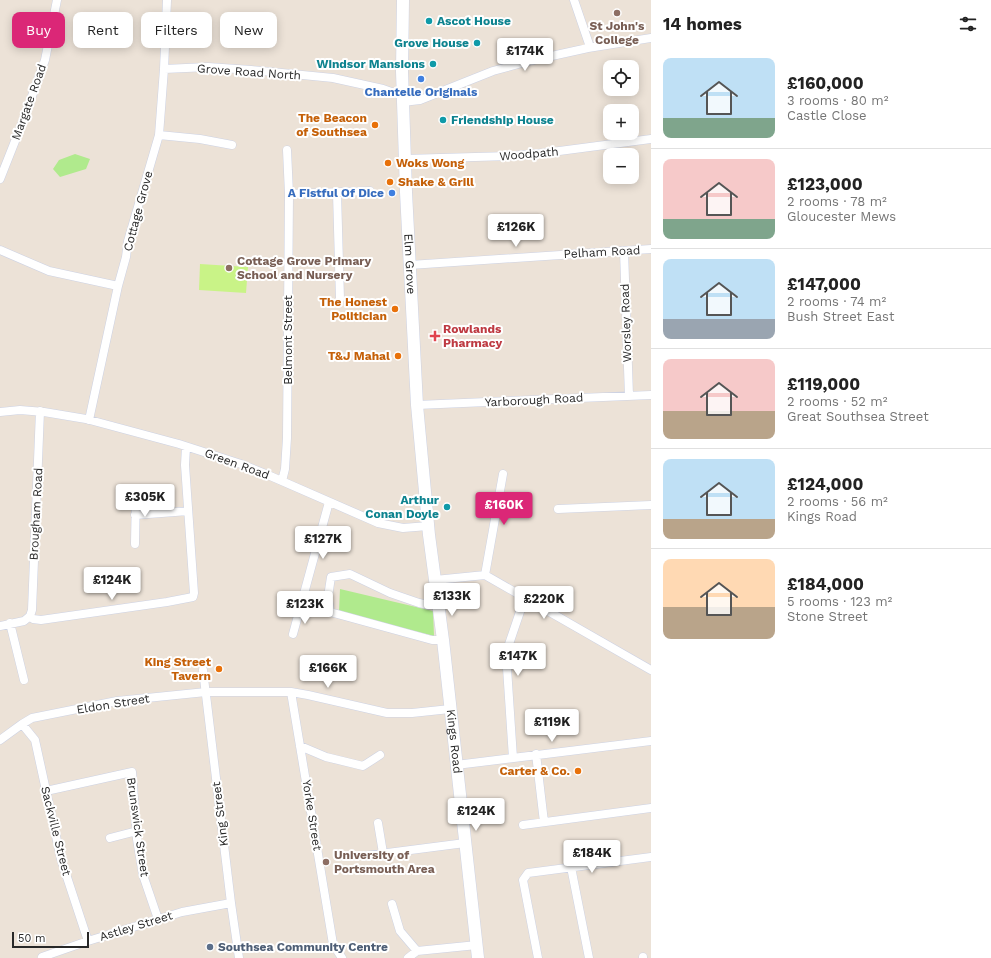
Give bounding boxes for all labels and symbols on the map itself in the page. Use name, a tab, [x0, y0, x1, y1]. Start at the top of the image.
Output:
marker: St John's College	[612, 8, 622, 18]
place label: Ascot House	[437, 14, 511, 28]
marker: Ascot House	[424, 16, 434, 26]
place label: St John's College	[590, 19, 645, 47]
place label: Grove House	[394, 36, 469, 50]
marker: Grove House	[472, 38, 482, 48]
pin: £174K	[497, 38, 553, 72]
place label: Windsor Mansions	[316, 57, 426, 71]
marker: Windsor Mansions	[428, 59, 438, 69]
street label: Grove Road North	[197, 61, 301, 83]
street label: Margate Road	[9, 62, 49, 142]
marker: Chantelle Originals	[416, 74, 426, 84]
place label: Chantelle Originals	[365, 85, 478, 99]
place label: The Beacon of Southsea	[296, 111, 367, 139]
place label: Friendship House	[451, 113, 554, 127]
marker: Friendship House	[438, 115, 448, 125]
marker: The Beacon of Southsea	[370, 120, 380, 130]
street label: Woodpath	[499, 144, 559, 164]
place label: Woks Wong	[396, 156, 464, 170]
marker: Woks Wong	[383, 158, 393, 168]
street label: Cottage Grove	[121, 169, 155, 253]
place label: Shake & Grill	[398, 175, 474, 189]
marker: Shake & Grill	[385, 177, 395, 187]
place label: A Fistful Of Dice	[288, 186, 384, 200]
marker: A Fistful Of Dice	[387, 188, 397, 198]
pin: £126K	[488, 214, 544, 248]
street label: Elm Grove	[401, 233, 418, 295]
street label: Pelham Road	[563, 243, 641, 261]
place label: Cottage Grove Primary School and Nursery	[237, 254, 371, 282]
marker: Cottage Grove Primary School and Nursery	[224, 263, 234, 273]
street label: Worsley Road	[618, 283, 634, 363]
street label: Belmont Street	[281, 295, 295, 385]
place label: The Honest Politician	[319, 295, 388, 323]
marker: The Honest Politician	[390, 304, 400, 314]
place label: Rowlands Pharmacy	[443, 322, 502, 350]
marker: Rowlands Pharmacy	[430, 331, 440, 341]
place label: T&J Mahal	[328, 349, 390, 363]
marker: T&J Mahal	[393, 351, 403, 361]
street label: Yarborough Road	[484, 390, 584, 410]
street label: Green Road	[203, 446, 271, 482]
street label: Brougham Road	[27, 467, 45, 561]
pin: £305K	[117, 484, 173, 518]
pin: £160K	[476, 492, 532, 526]
place label: Arthur Conan Doyle	[365, 493, 440, 521]
marker: Arthur Conan Doyle	[442, 502, 452, 512]
pin: £127K	[295, 526, 351, 560]
pin: £124K	[84, 567, 140, 601]
pin: £133K	[424, 583, 480, 617]
pin: £220K	[516, 586, 572, 620]
pin: £123K	[277, 591, 333, 625]
pin: £147K	[490, 643, 546, 677]
place label: King Street Tavern	[144, 655, 212, 683]
pin: £166K	[300, 655, 356, 689]
marker: King Street Tavern	[214, 664, 224, 674]
street label: Eldon Street	[76, 691, 150, 717]
street label: Kings Road	[444, 709, 465, 774]
pin: £119K	[524, 709, 580, 743]
place label: Carter & Co.	[499, 764, 570, 778]
marker: Carter & Co.	[573, 766, 583, 776]
street label: Brunswick Street	[124, 776, 152, 878]
street label: Yorke Street	[299, 778, 325, 852]
street label: King Street	[209, 781, 231, 847]
street label: Sackville Street	[38, 785, 74, 877]
pin: £124K	[448, 798, 504, 832]
pin: £184K	[564, 840, 620, 874]
place label: University of Portsmouth Area	[334, 848, 435, 876]
marker: University of Portsmouth Area	[321, 857, 331, 867]
street label: Astley Street	[98, 908, 174, 944]
scale bar	[12, 930, 89, 949]
place label: Southsea Community Centre	[218, 940, 388, 954]
marker: Southsea Community Centre	[205, 942, 215, 952]

